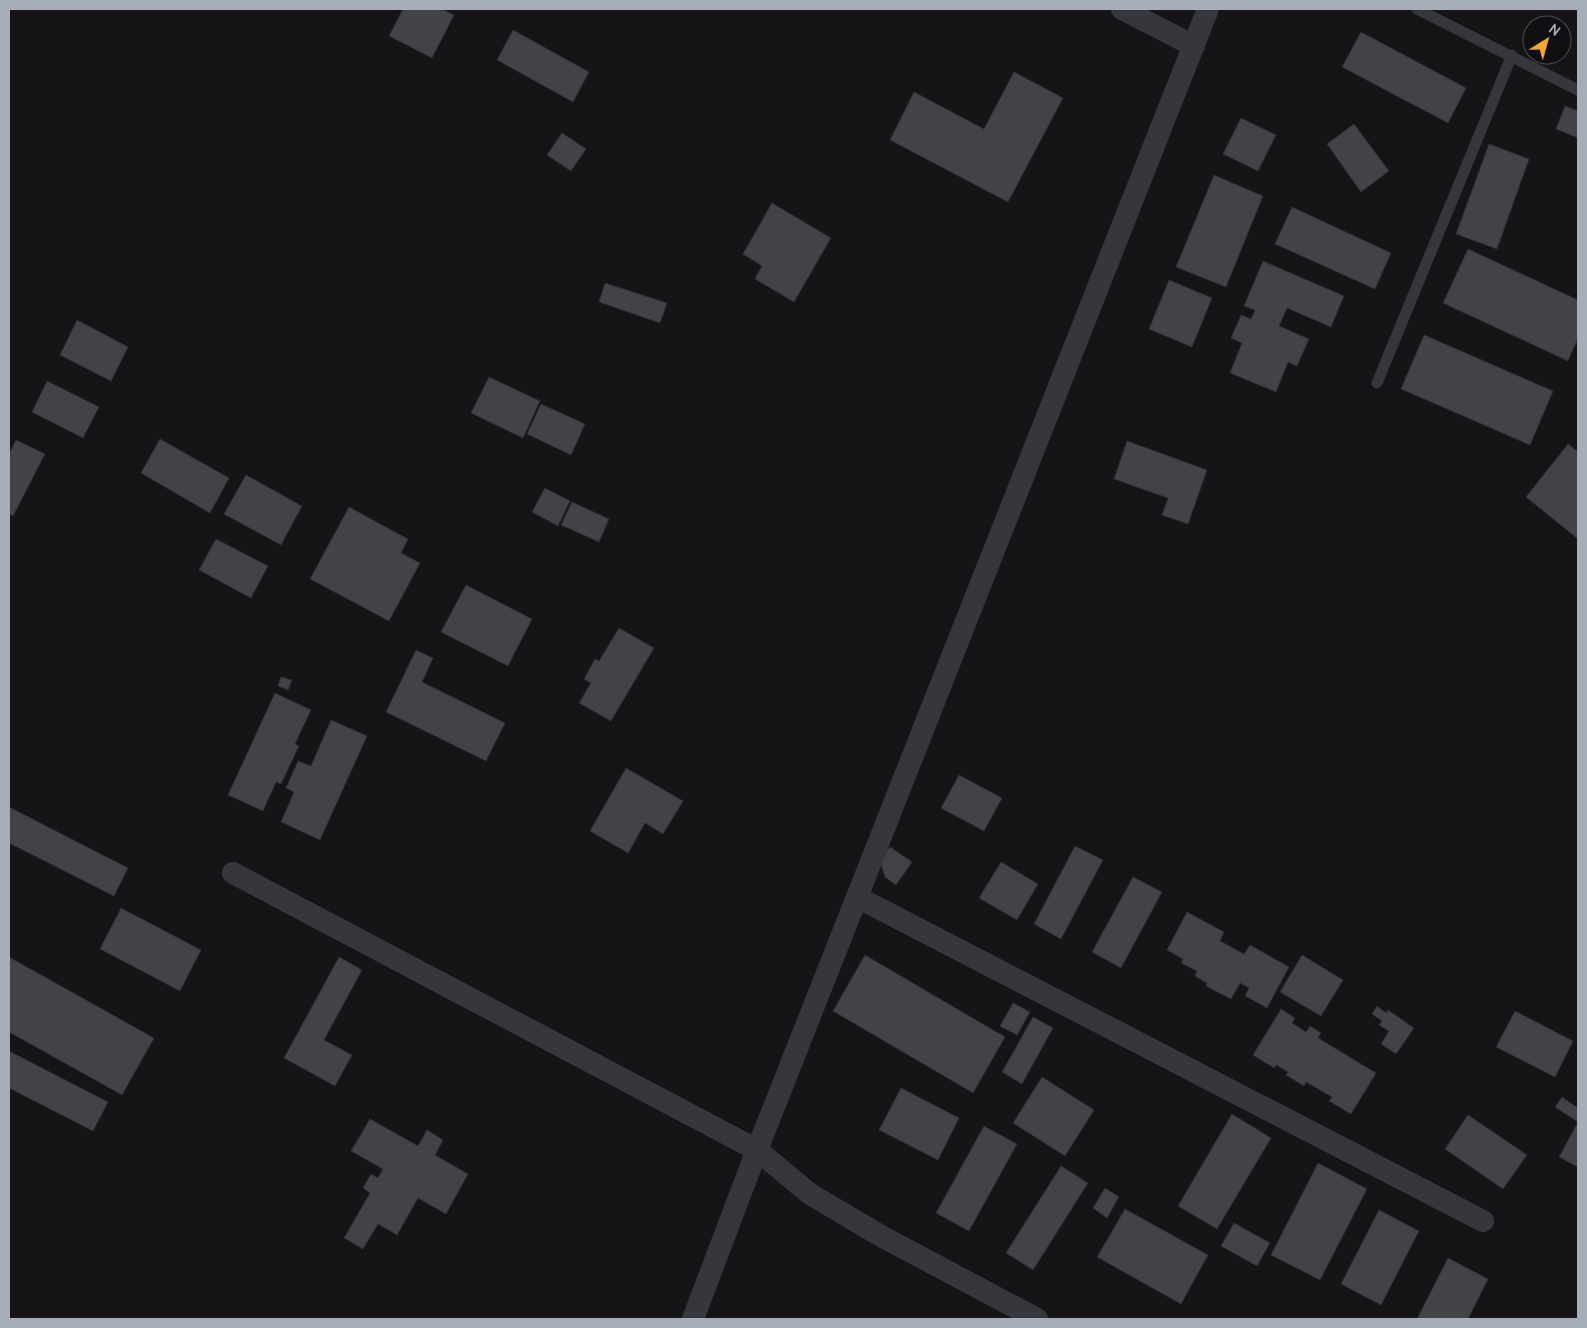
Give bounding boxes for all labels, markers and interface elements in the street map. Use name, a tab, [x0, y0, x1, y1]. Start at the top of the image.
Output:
north arrow	[1522, 15, 1572, 65]
text: N	[1545, 19, 1564, 40]

